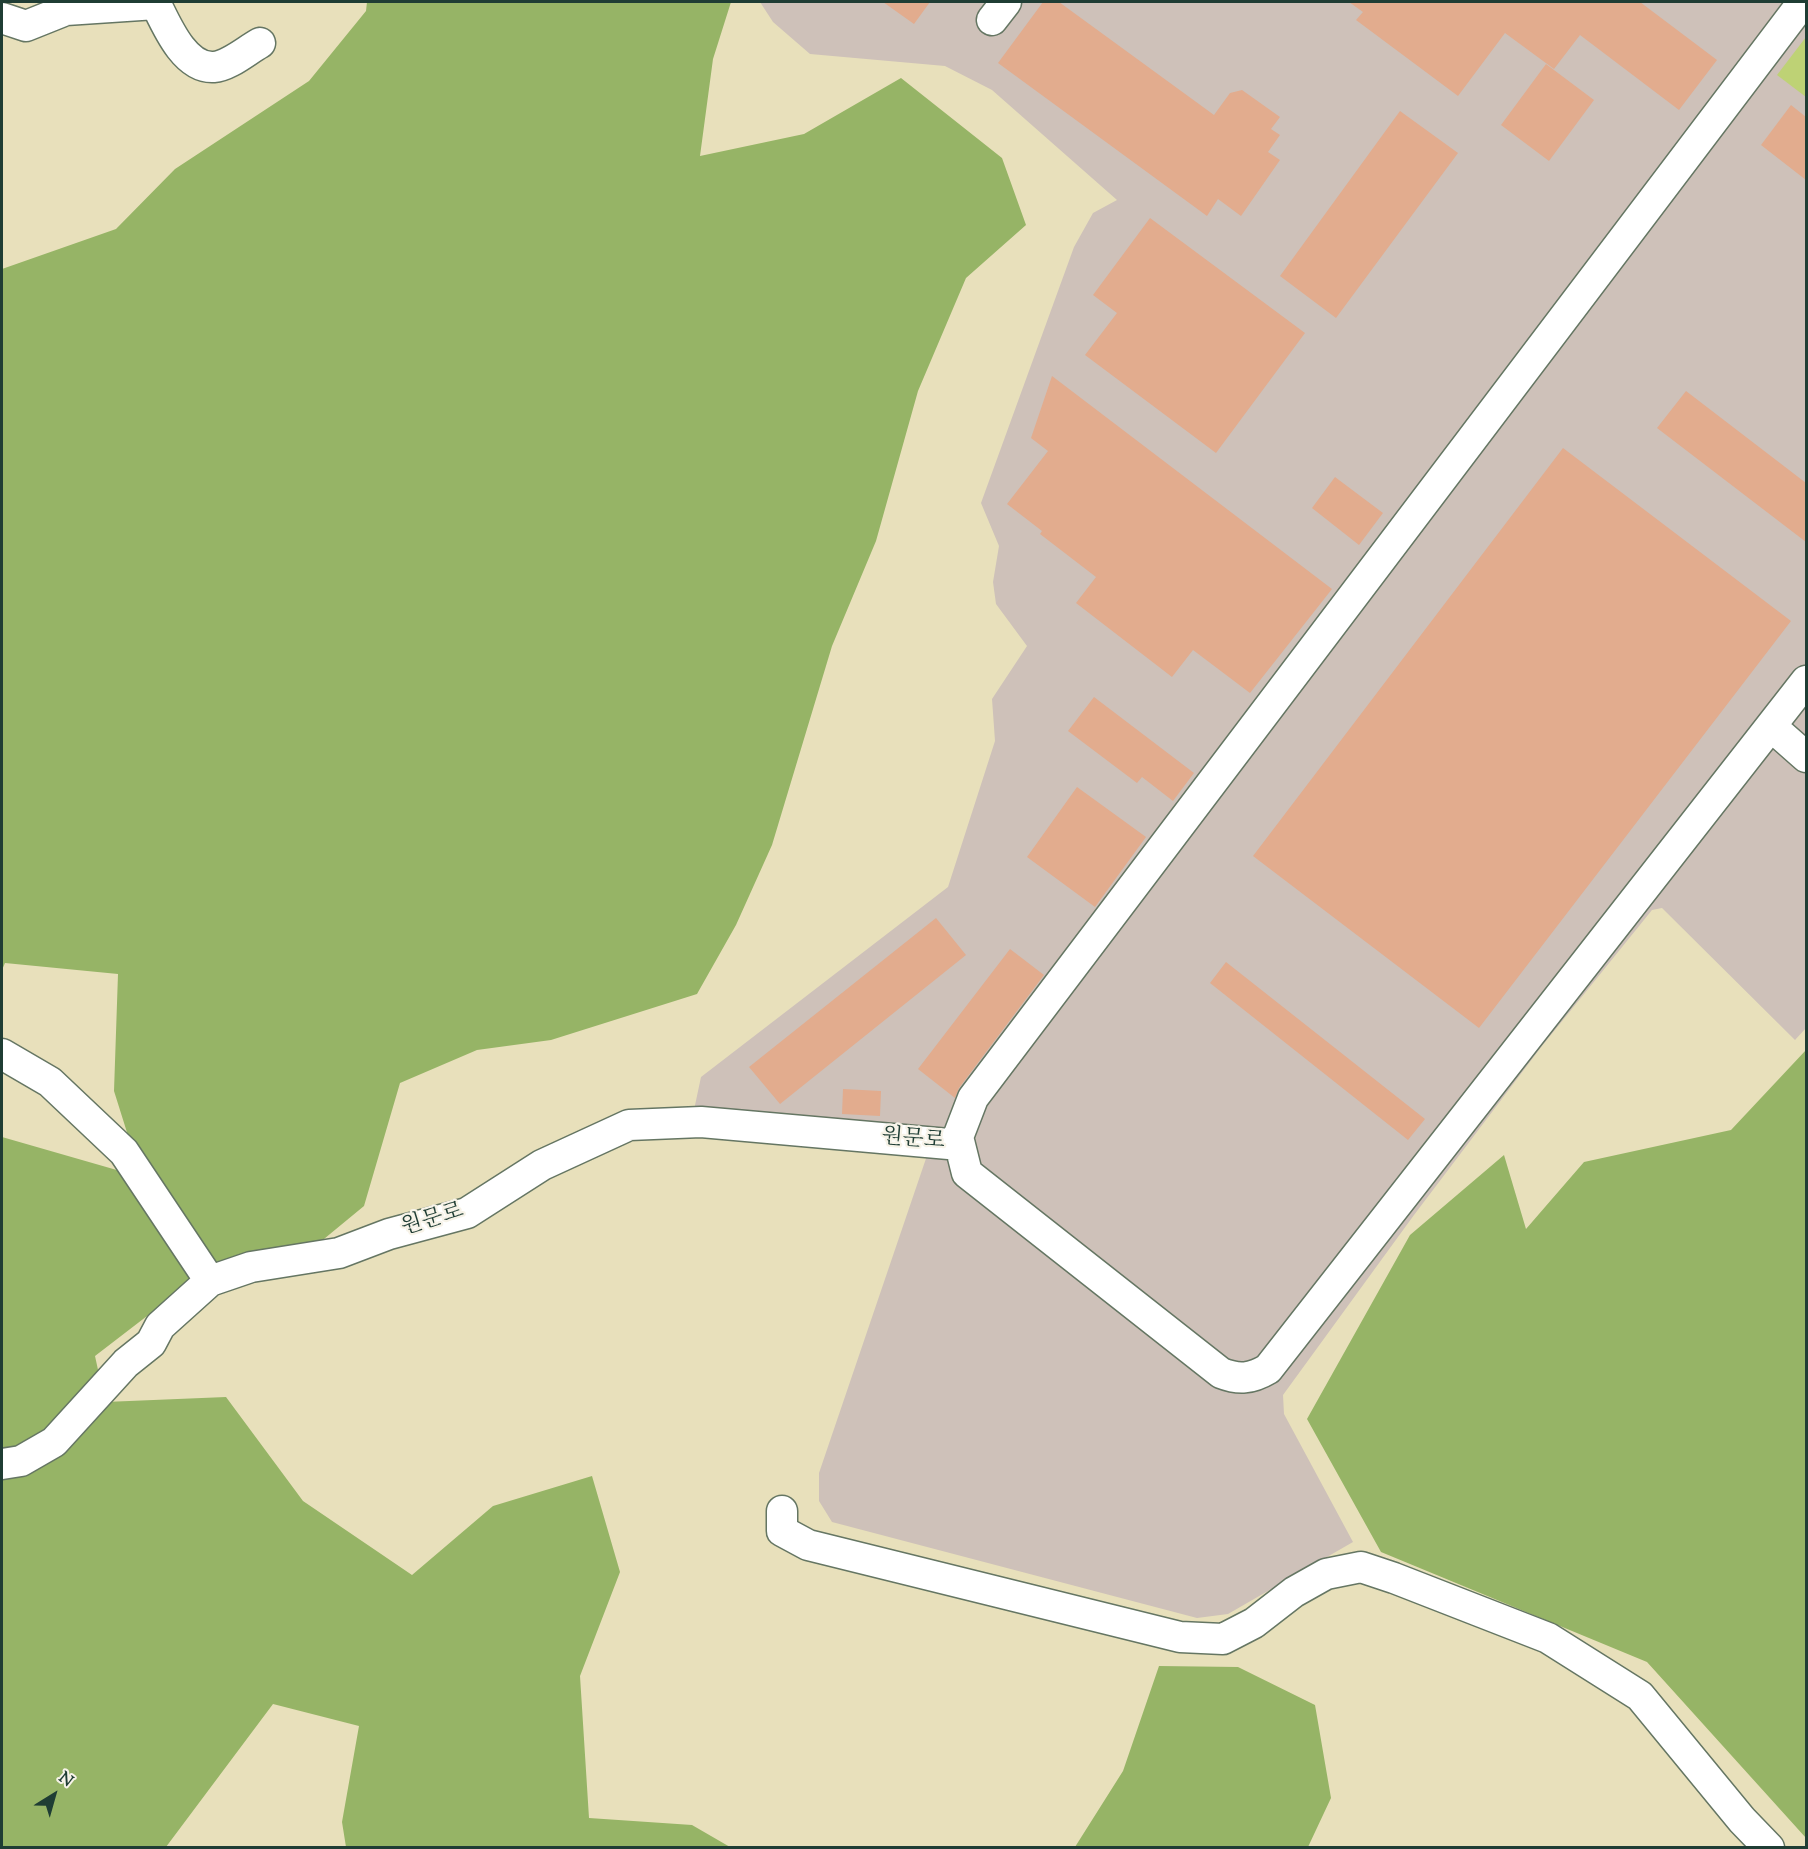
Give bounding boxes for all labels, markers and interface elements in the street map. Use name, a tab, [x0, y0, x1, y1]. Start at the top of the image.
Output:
street label: 원문로	[880, 1125, 946, 1157]
street label: 원문로	[399, 1199, 467, 1243]
north arrow	[24, 1765, 84, 1825]
text: N	[53, 1767, 77, 1793]

